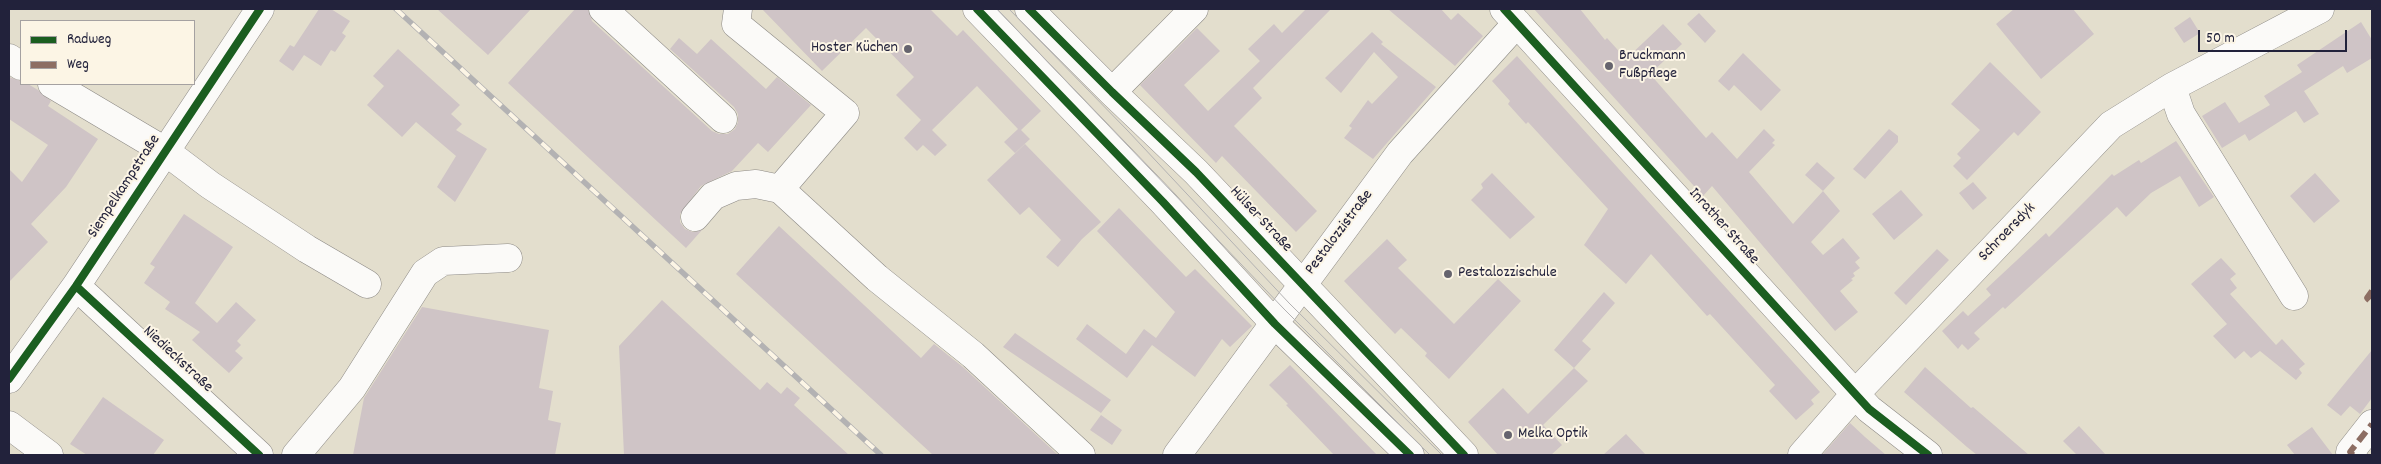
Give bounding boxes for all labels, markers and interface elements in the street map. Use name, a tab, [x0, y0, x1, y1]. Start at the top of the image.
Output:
legend	[20, 20, 195, 85]
scale bar	[2201, 20, 2350, 52]
text: 50 m	[2206, 28, 2235, 50]
text: Radweg	[67, 29, 111, 51]
place label: Hoster Küchen	[811, 39, 898, 59]
marker: Hoster Küchen	[902, 43, 914, 55]
place label: Bruckmann Fußpflege	[1619, 47, 1686, 85]
text: Weg	[67, 54, 89, 76]
marker: Bruckmann Fußpflege	[1603, 60, 1615, 72]
street label: Siempelkampstraße	[84, 132, 166, 242]
street label: Hülser Straße	[1225, 183, 1295, 257]
street label: Inrather Straße	[1684, 185, 1762, 269]
street label: Pestalozzistraße	[1302, 187, 1378, 279]
street label: Schroersdyk	[1975, 200, 2041, 266]
place label: Pestalozzischule	[1458, 264, 1557, 284]
marker: Pestalozzischule	[1442, 268, 1454, 280]
street label: Niedieckstraße	[138, 323, 216, 397]
place label: Melka Optik	[1518, 425, 1588, 445]
marker: Melka Optik	[1502, 429, 1514, 441]

